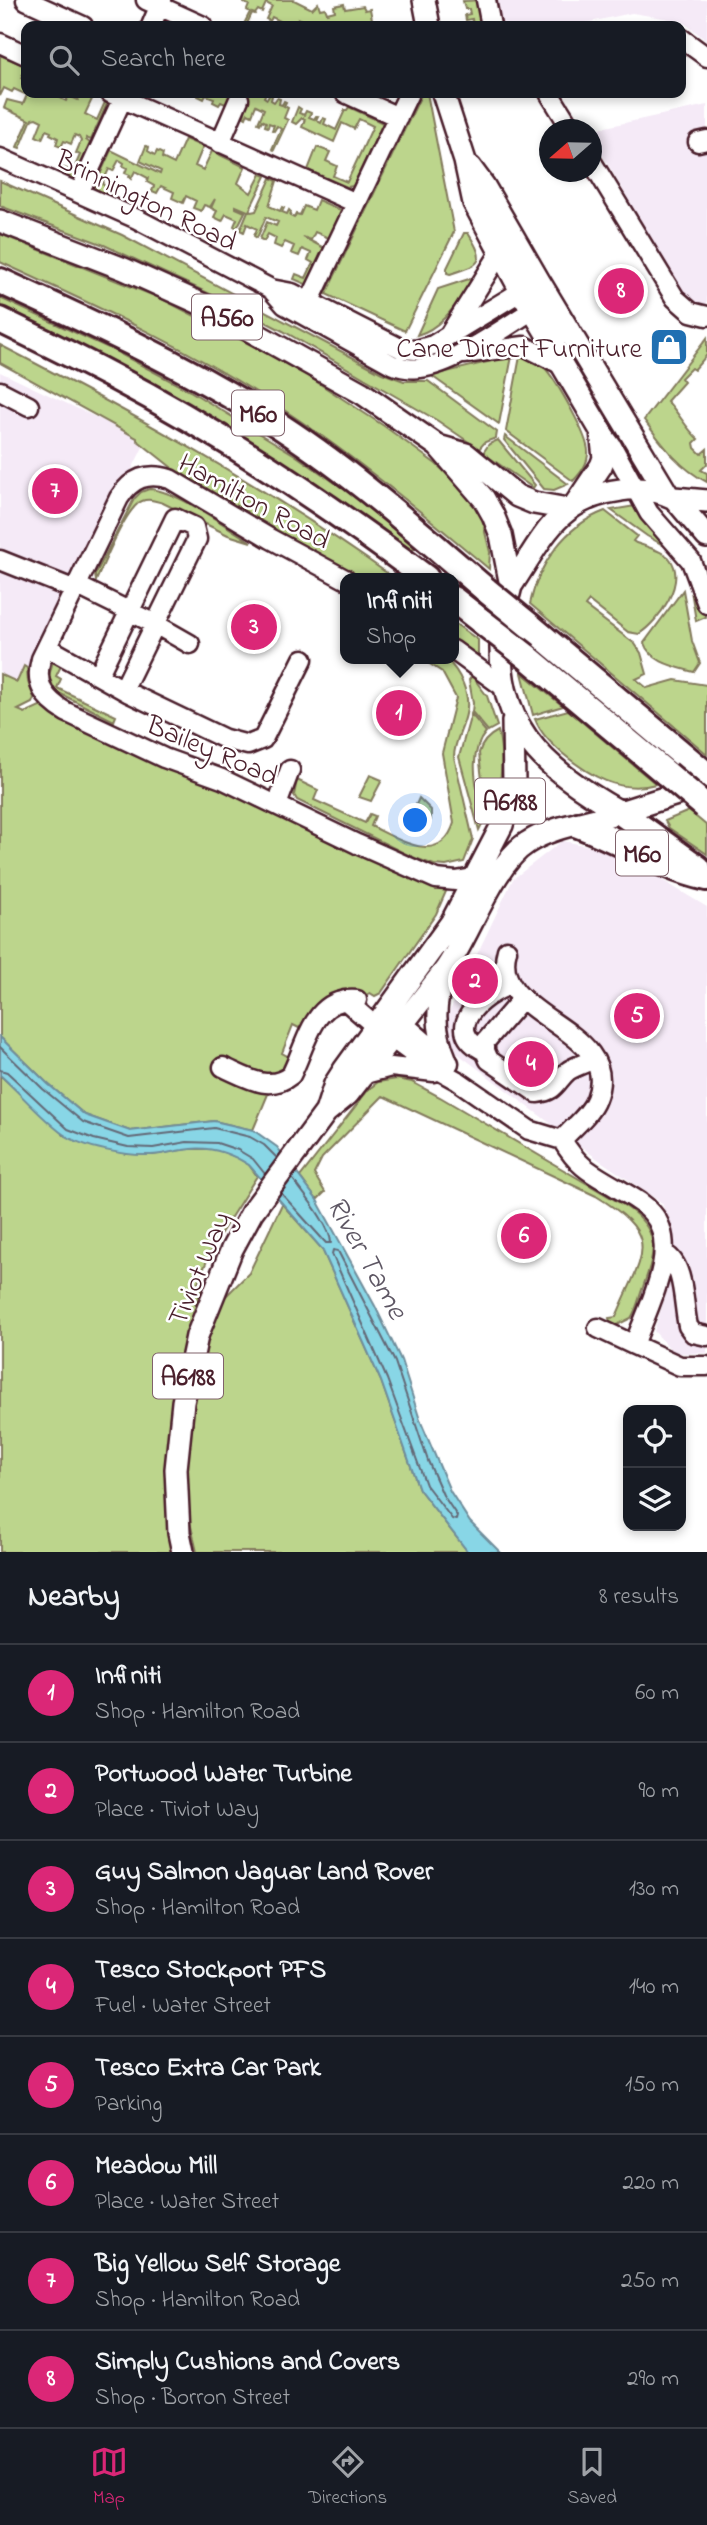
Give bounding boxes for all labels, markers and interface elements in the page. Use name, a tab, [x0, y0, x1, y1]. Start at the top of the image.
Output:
search box	[21, 21, 686, 98]
icon: search	[45, 41, 83, 79]
text: Search here	[101, 41, 226, 79]
north arrow	[539, 119, 602, 182]
street label: Brinnington Road	[47, 140, 243, 264]
pin: 8	[598, 265, 644, 317]
road number: A560	[192, 294, 262, 340]
shop icon: Cane Direct Furniture	[648, 326, 690, 368]
place label: Cane Direct Furniture	[396, 330, 642, 371]
road number: M60	[232, 390, 284, 436]
street label: Hamilton Road	[170, 444, 337, 562]
pin: 7	[32, 465, 78, 517]
popup	[340, 573, 459, 664]
text: Infiniti	[366, 583, 433, 621]
pin: 3	[231, 601, 277, 653]
text: Shop	[366, 621, 416, 654]
pin: 1	[376, 687, 422, 739]
street label: Bailey Road	[138, 706, 284, 798]
road number: A6188	[475, 778, 545, 824]
your location	[398, 803, 432, 837]
road number: M60	[616, 831, 668, 876]
pin: 2	[452, 955, 498, 1007]
pin: 5	[614, 990, 660, 1042]
pin: 4	[508, 1038, 554, 1090]
water label: River Tame	[313, 1189, 418, 1329]
street label: Tiviot Way	[159, 1206, 244, 1333]
pin: 6	[501, 1210, 547, 1262]
road number: A6188	[153, 1354, 223, 1399]
map controls	[623, 1405, 686, 1531]
button: locate	[623, 1405, 686, 1468]
button: layers	[623, 1468, 686, 1531]
text: Nearby	[28, 1576, 120, 1620]
text: 8 results	[599, 1581, 679, 1614]
text: Infiniti	[95, 1658, 162, 1696]
text: 1	[47, 1677, 55, 1710]
text: 60 m	[635, 1677, 679, 1710]
text: Shop · Hamilton Road	[95, 1696, 300, 1729]
text: Portwood Water Turbine	[95, 1756, 352, 1794]
text: 2	[45, 1775, 57, 1808]
text: 90 m	[639, 1775, 679, 1808]
text: Place · Tiviot Way	[95, 1794, 259, 1827]
text: Guy Salmon Jaguar Land Rover	[95, 1854, 433, 1892]
text: 3	[46, 1873, 56, 1906]
text: 130 m	[629, 1873, 679, 1906]
text: Shop · Hamilton Road	[95, 1892, 300, 1925]
text: Tesco Stockport PFS	[95, 1952, 326, 1990]
text: 4	[46, 1971, 56, 2004]
text: 140 m	[629, 1971, 679, 2004]
text: Fuel · Water Street	[95, 1990, 271, 2023]
text: Tesco Extra Car Park	[95, 2050, 321, 2088]
text: 5	[44, 2069, 58, 2102]
text: 150 m	[625, 2069, 679, 2102]
text: Parking	[95, 2088, 162, 2121]
text: Meadow Mill	[95, 2148, 217, 2186]
text: 6	[46, 2167, 56, 2200]
text: 220 m	[623, 2167, 679, 2200]
text: Place · Water Street	[95, 2186, 279, 2219]
text: Big Yellow Self Storage	[95, 2246, 340, 2284]
text: 7	[46, 2265, 56, 2298]
text: 250 m	[621, 2265, 679, 2298]
text: Shop · Hamilton Road	[95, 2284, 300, 2317]
text: Simply Cushions and Covers	[95, 2344, 400, 2382]
text: 8	[47, 2363, 55, 2396]
text: 290 m	[627, 2363, 679, 2396]
text: Shop · Borron Street	[95, 2382, 290, 2415]
tab: Map	[90, 2443, 128, 2512]
tab: Directions	[308, 2443, 387, 2512]
tab: Saved	[567, 2443, 617, 2512]

